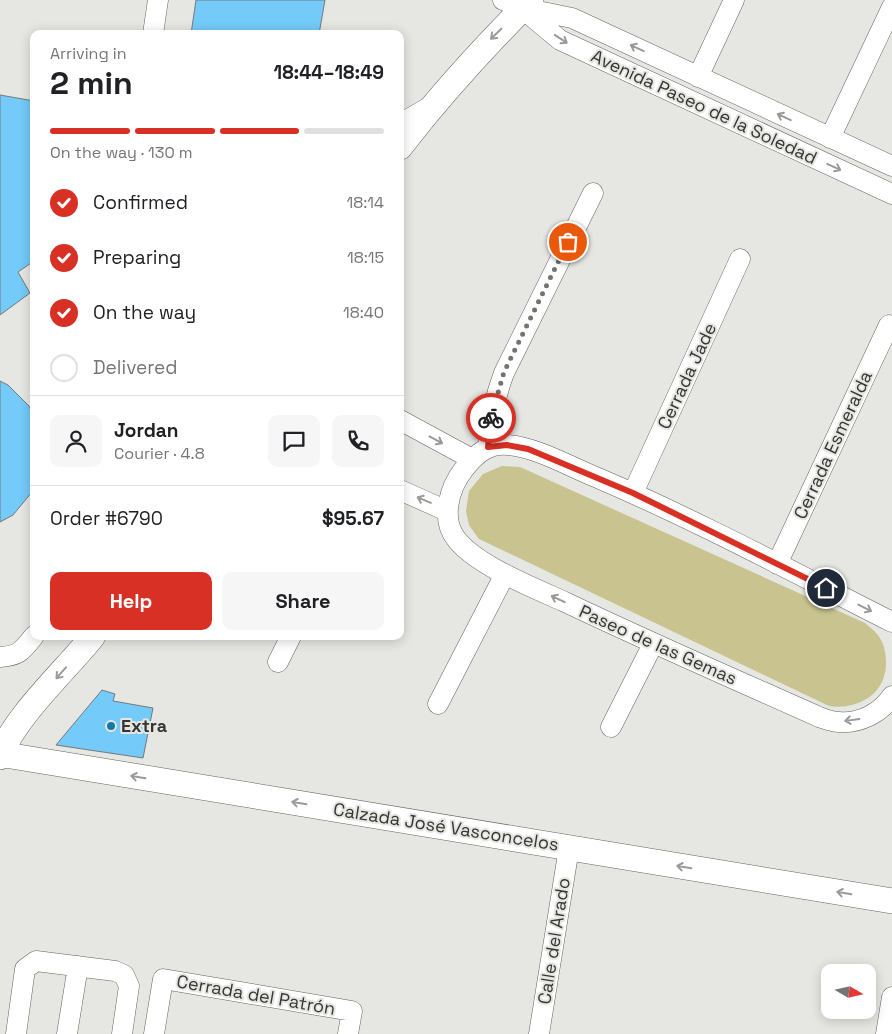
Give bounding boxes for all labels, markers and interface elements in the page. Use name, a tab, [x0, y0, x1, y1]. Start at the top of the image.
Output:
one-way arrow	[490, 28, 503, 40]
one-way arrow	[553, 34, 567, 44]
text: Arriving in	[50, 43, 127, 64]
one-way arrow	[630, 43, 645, 53]
street label: Avenida Paseo de la Soledad	[588, 44, 821, 169]
text: 18:44–18:49	[274, 60, 384, 85]
text: 2 min	[50, 63, 133, 103]
one-way arrow	[777, 111, 792, 121]
text: On the way · 130 m	[50, 142, 193, 163]
one-way arrow	[826, 163, 841, 173]
icon: check	[50, 189, 78, 217]
text: Confirmed	[93, 190, 188, 215]
text: 18:14	[347, 192, 384, 213]
pin	[547, 221, 589, 263]
icon: bag	[554, 228, 582, 256]
icon: check	[50, 244, 78, 272]
text: Preparing	[93, 245, 181, 270]
text: 18:15	[347, 247, 384, 268]
icon: check	[50, 299, 78, 327]
text: On the way	[93, 300, 196, 325]
text: 18:40	[343, 302, 384, 323]
street label: Cerrada Jade	[652, 319, 721, 433]
text: Delivered	[93, 355, 178, 380]
street label: Cerrada Esmeralda	[788, 367, 877, 523]
courier	[466, 393, 516, 443]
icon: bike	[477, 404, 505, 432]
button: person	[50, 415, 102, 467]
button: chat	[268, 415, 320, 467]
button: phone	[332, 415, 384, 467]
text: Jordan	[114, 418, 179, 443]
one-way arrow	[429, 435, 444, 445]
text: Courier · 4.8	[114, 443, 205, 464]
one-way arrow	[417, 495, 432, 505]
text: Order #6790	[50, 506, 163, 531]
text: $95.67	[322, 506, 384, 531]
pin	[805, 567, 847, 609]
button: Help	[50, 572, 212, 630]
button: Share	[222, 572, 384, 630]
icon: home	[812, 574, 840, 602]
one-way arrow	[551, 594, 566, 603]
street label: Paseo de las Gemas	[576, 599, 741, 690]
one-way arrow	[858, 603, 873, 613]
one-way arrow	[55, 667, 67, 680]
place label: Extra	[121, 714, 168, 737]
one-way arrow	[844, 716, 860, 726]
marker: Extra	[105, 720, 117, 732]
one-way arrow	[131, 771, 147, 781]
street label: Calzada José Vasconcelos	[332, 797, 560, 856]
one-way arrow	[291, 798, 307, 808]
one-way arrow	[676, 861, 692, 871]
street label: Calle del Arado	[532, 876, 575, 1006]
one-way arrow	[836, 888, 852, 898]
north arrow	[821, 964, 876, 1019]
map controls	[821, 964, 876, 1019]
street label: Cerrada del Patrón	[175, 969, 337, 1020]

